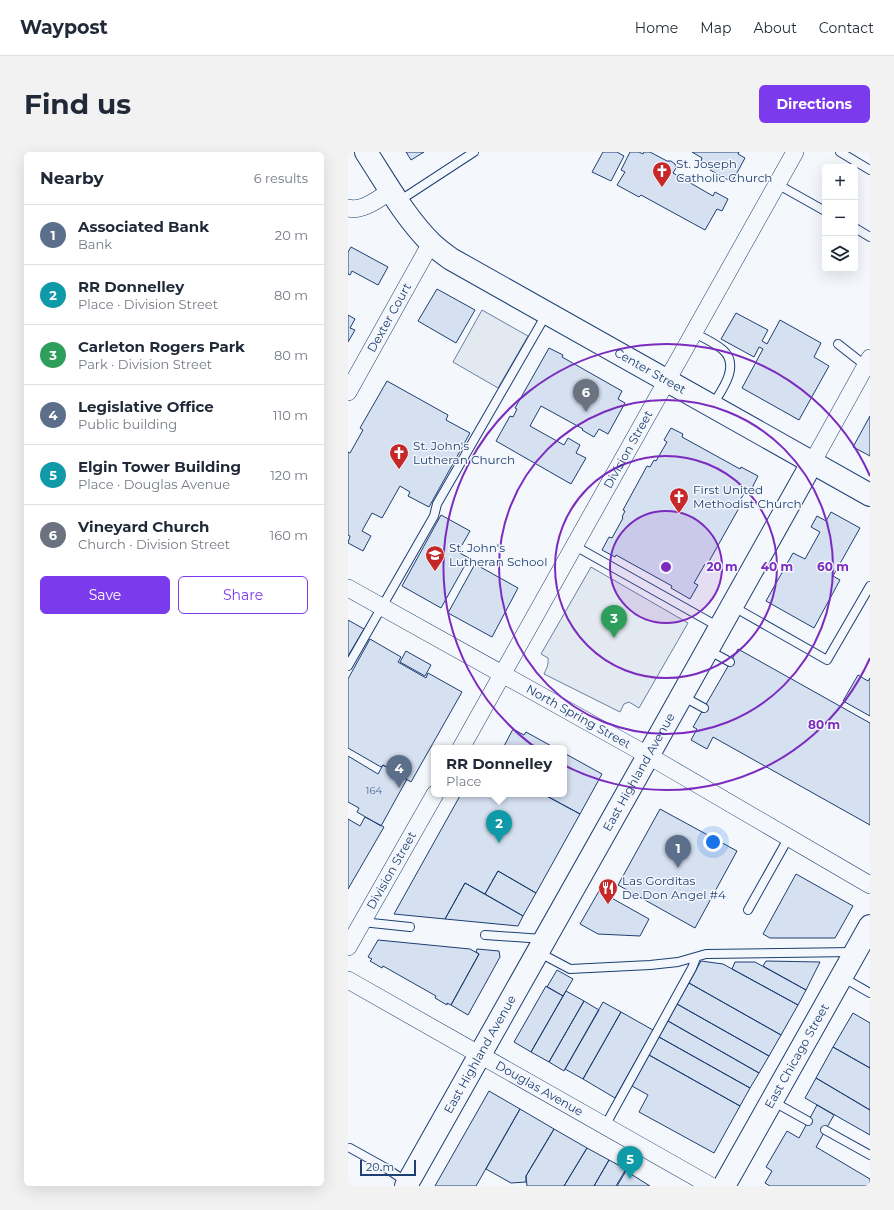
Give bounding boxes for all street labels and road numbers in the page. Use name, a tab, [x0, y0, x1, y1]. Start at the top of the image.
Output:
street label: Dexter Court	[364, 280, 414, 355]
street label: Center Street	[612, 344, 689, 397]
street label: Division Street	[600, 408, 656, 491]
street label: North Spring Street	[524, 681, 634, 752]
street label: East Highland Avenue	[599, 710, 678, 834]
street label: Division Street	[363, 829, 419, 912]
street label: East Highland Avenue	[440, 992, 519, 1116]
street label: East Chicago Street	[761, 1001, 832, 1111]
street label: Douglas Avenue	[493, 1057, 586, 1119]

